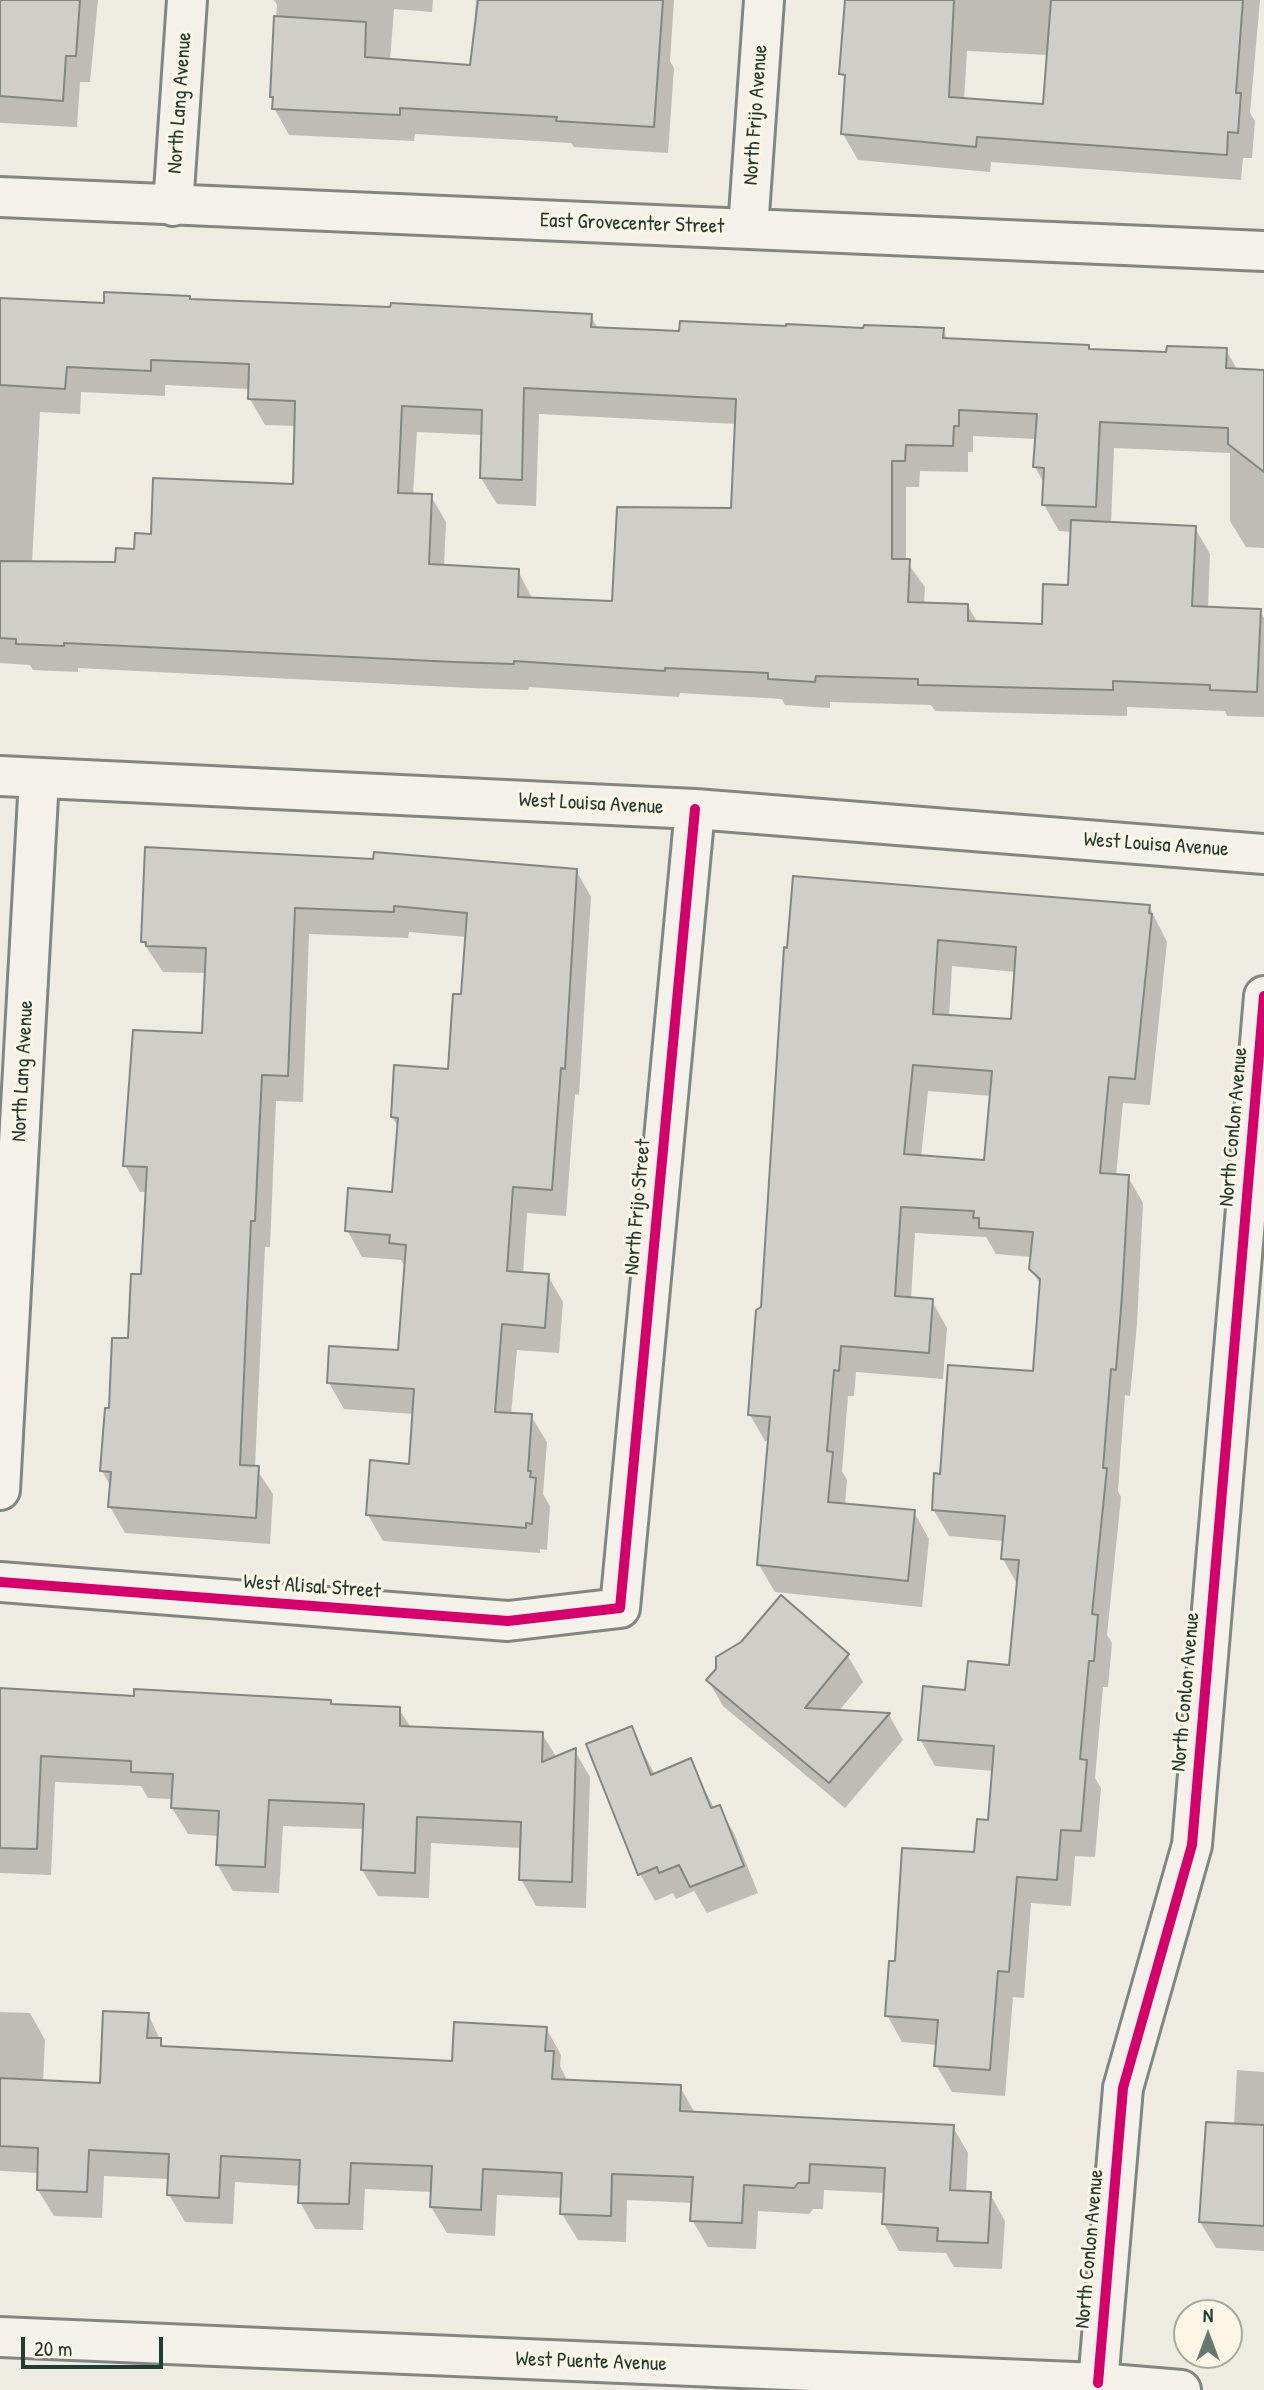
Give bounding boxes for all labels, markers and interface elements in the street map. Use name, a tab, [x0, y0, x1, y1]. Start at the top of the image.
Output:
street label: North Lang Avenue	[162, 32, 198, 174]
street label: North Frijo Avenue	[739, 44, 773, 186]
street label: East Grovecenter Street	[539, 208, 725, 240]
street label: West Louisa Avenue	[518, 788, 664, 820]
street label: West Louisa Avenue	[1083, 827, 1229, 863]
street label: North Lang Avenue	[7, 1000, 39, 1142]
street label: North Conlon Avenue	[1214, 1046, 1254, 1208]
street label: North Frijo Street	[620, 1138, 656, 1276]
street label: West Alisal Street	[242, 1570, 382, 1604]
street label: North Conlon Avenue	[1166, 1611, 1206, 1773]
street label: North Conlon Avenue	[1070, 2168, 1110, 2330]
north arrow	[1173, 2299, 1243, 2369]
text: N	[1203, 2302, 1213, 2328]
scale bar	[24, 2324, 166, 2368]
text: 20 m	[34, 2334, 72, 2363]
street label: West Puente Avenue	[515, 2347, 667, 2377]

